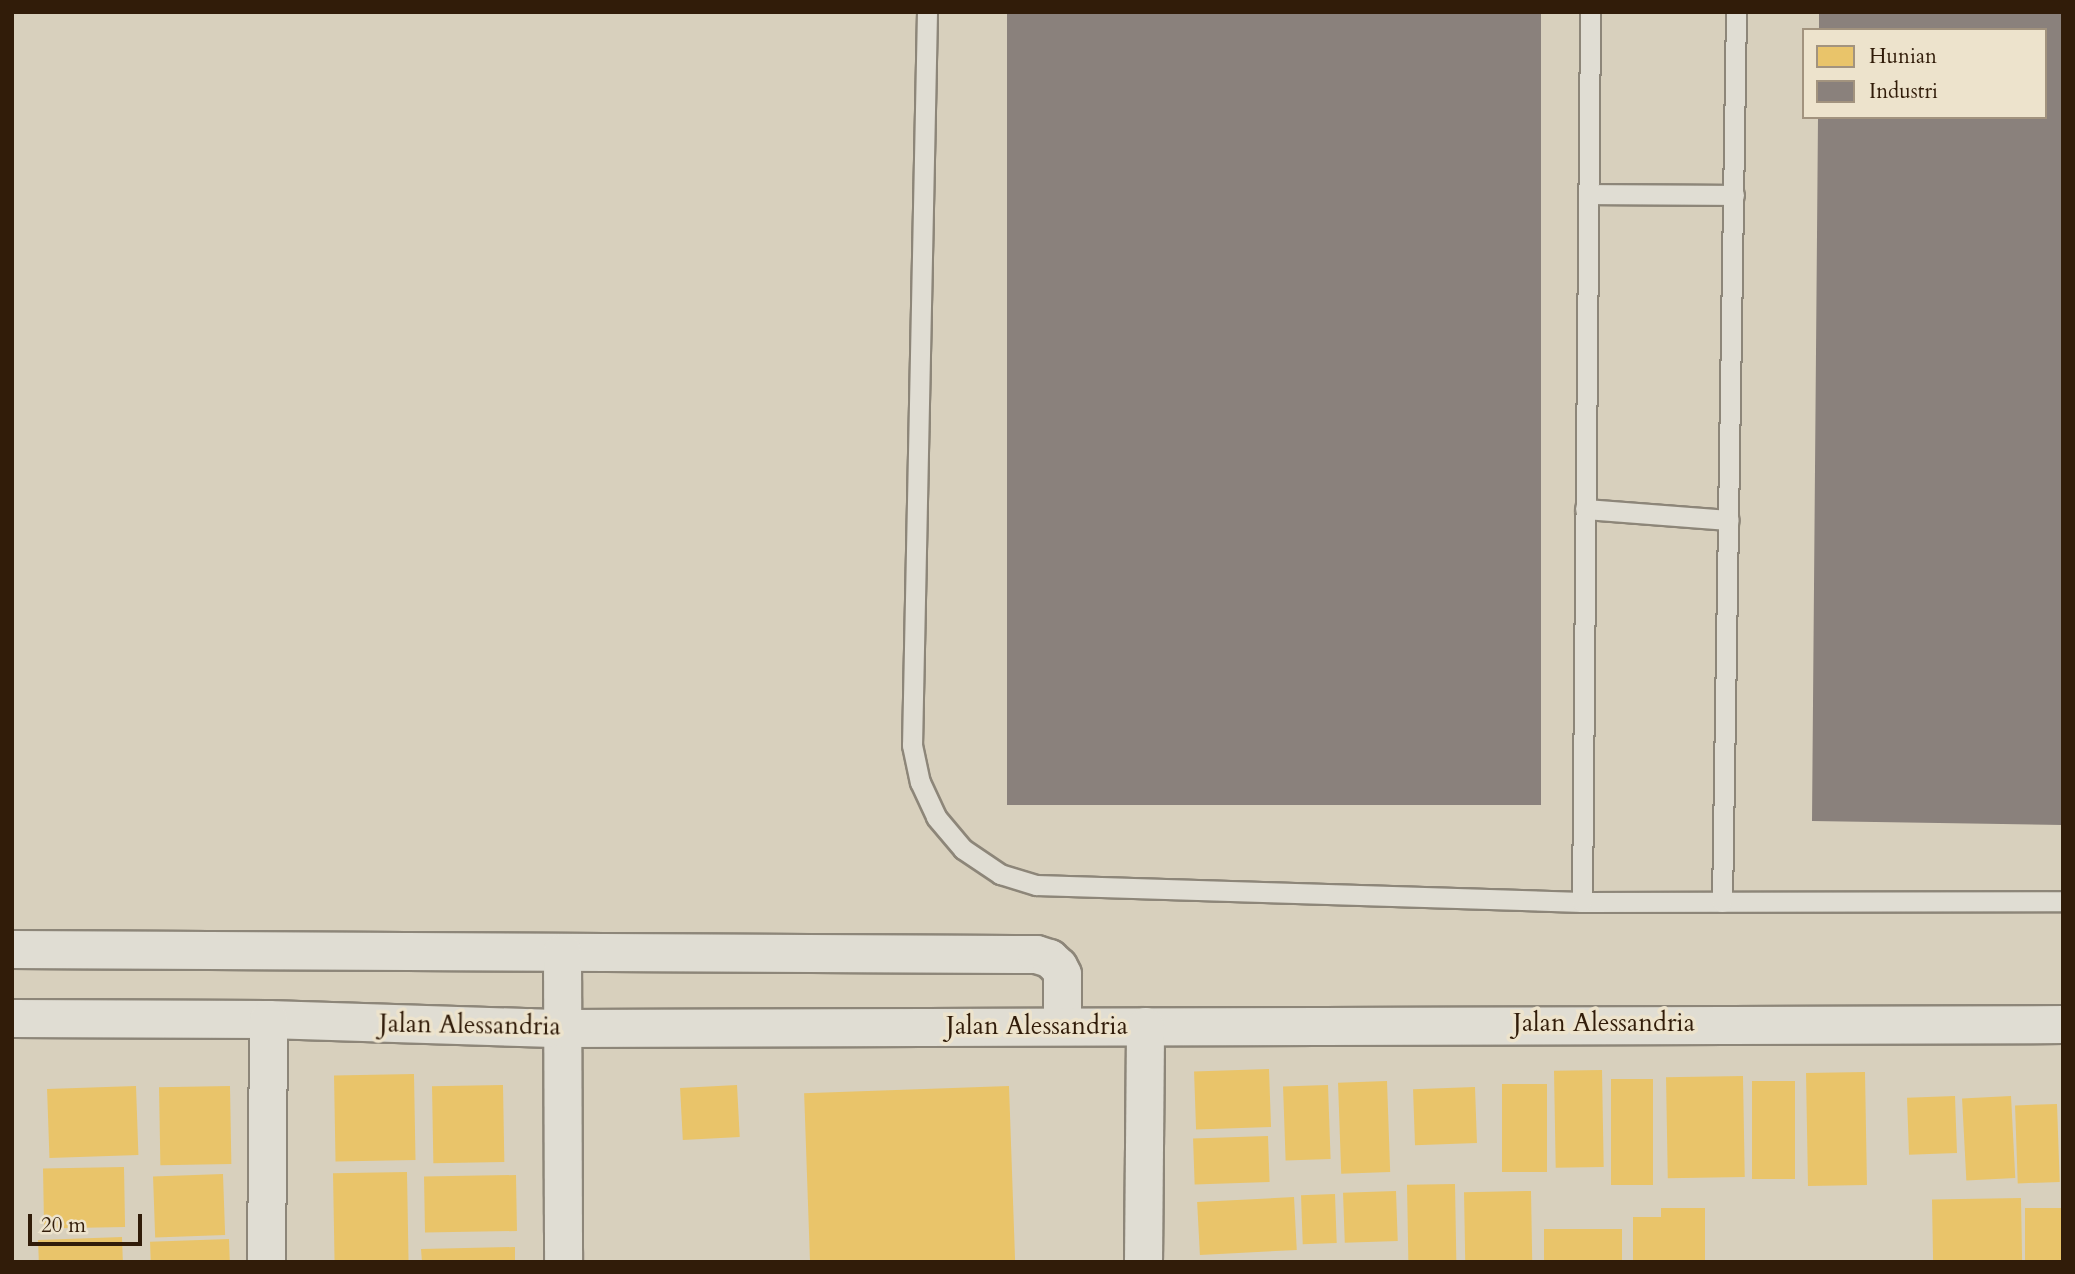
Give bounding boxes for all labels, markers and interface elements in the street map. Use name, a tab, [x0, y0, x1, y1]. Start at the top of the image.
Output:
legend	[1802, 28, 2047, 119]
text: Hunian	[1869, 42, 1937, 71]
text: Industri	[1869, 77, 1938, 106]
street label: Jalan Alessandria	[1513, 1007, 1695, 1039]
street label: Jalan Alessandria	[379, 1008, 561, 1042]
street label: Jalan Alessandria	[946, 1010, 1128, 1042]
scale bar	[32, 1200, 145, 1244]
text: 20 m	[41, 1211, 86, 1240]

